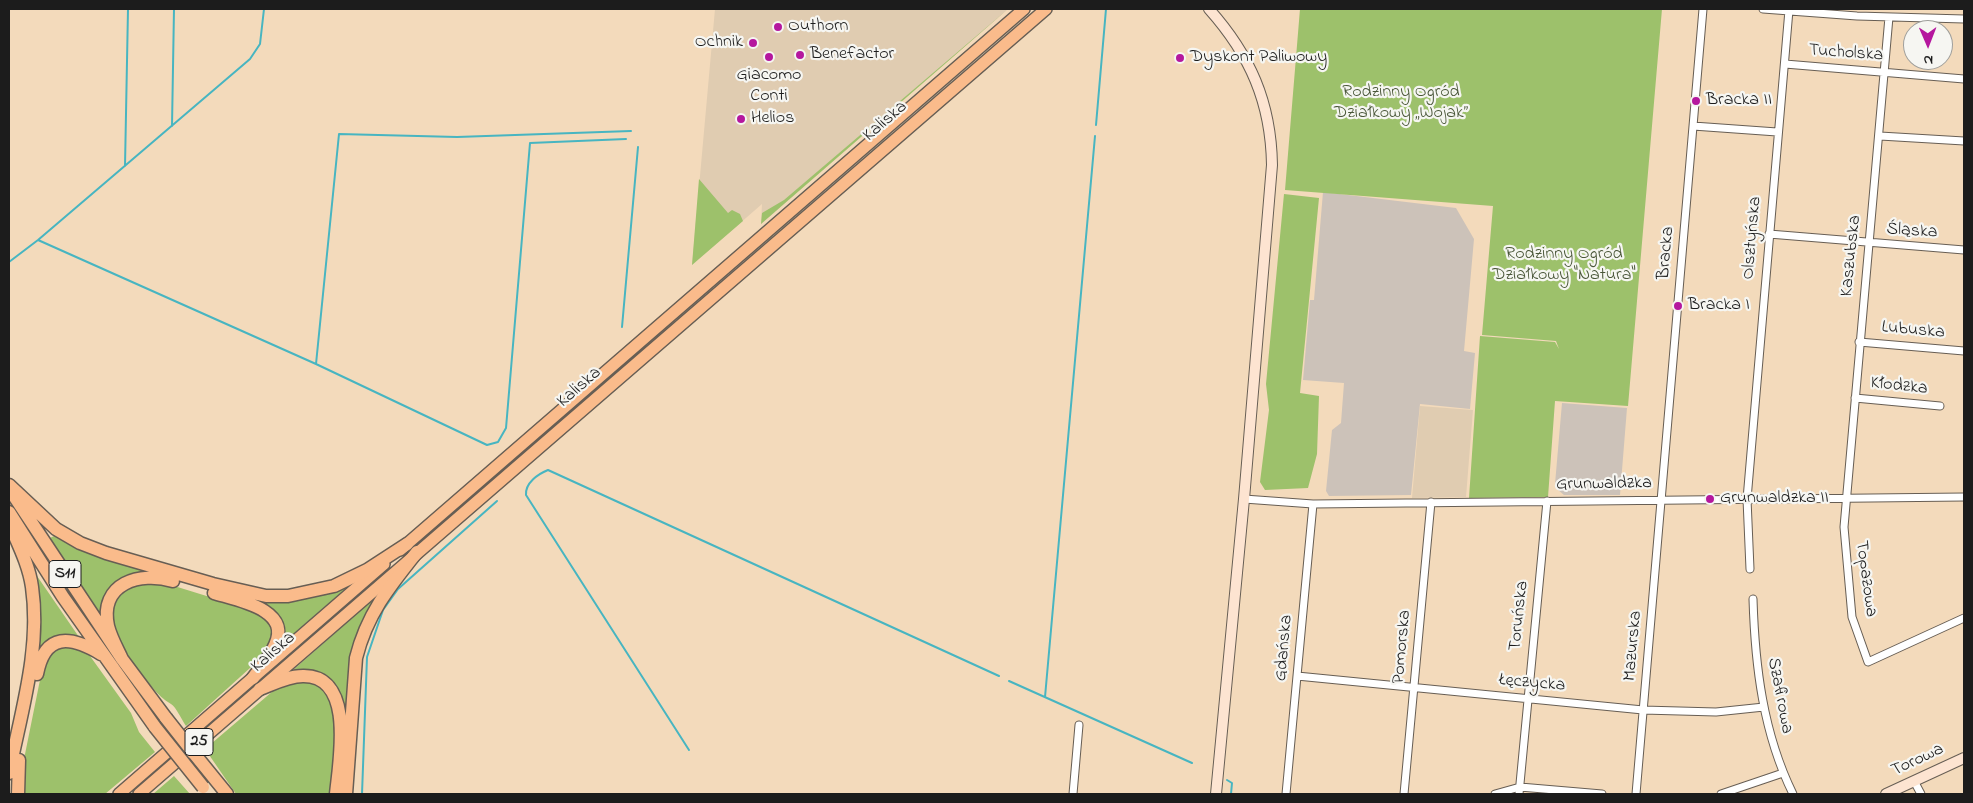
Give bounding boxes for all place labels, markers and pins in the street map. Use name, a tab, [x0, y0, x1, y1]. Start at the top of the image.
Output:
place label: Outhorn	[788, 16, 848, 38]
marker: Outhorn	[772, 21, 784, 33]
place label: Ochnik	[695, 32, 743, 54]
marker: Ochnik	[747, 37, 759, 49]
place label: Benefactor	[810, 44, 894, 66]
place label: Dyskont Paliwowy	[1190, 47, 1327, 69]
marker: Benefactor	[794, 49, 806, 61]
marker: Giacomo Conti	[763, 51, 775, 63]
marker: Dyskont Paliwowy	[1174, 52, 1186, 64]
place label: Giacomo Conti	[737, 65, 801, 108]
place label: Bracka II	[1706, 90, 1772, 112]
marker: Bracka II	[1690, 95, 1702, 107]
place label: Helios	[751, 108, 794, 130]
marker: Helios	[735, 113, 747, 125]
place label: Bracka I	[1688, 295, 1750, 317]
marker: Bracka I	[1672, 300, 1684, 312]
place label: Grunwaldzka II	[1720, 488, 1829, 510]
marker: Grunwaldzka II	[1704, 493, 1716, 505]

